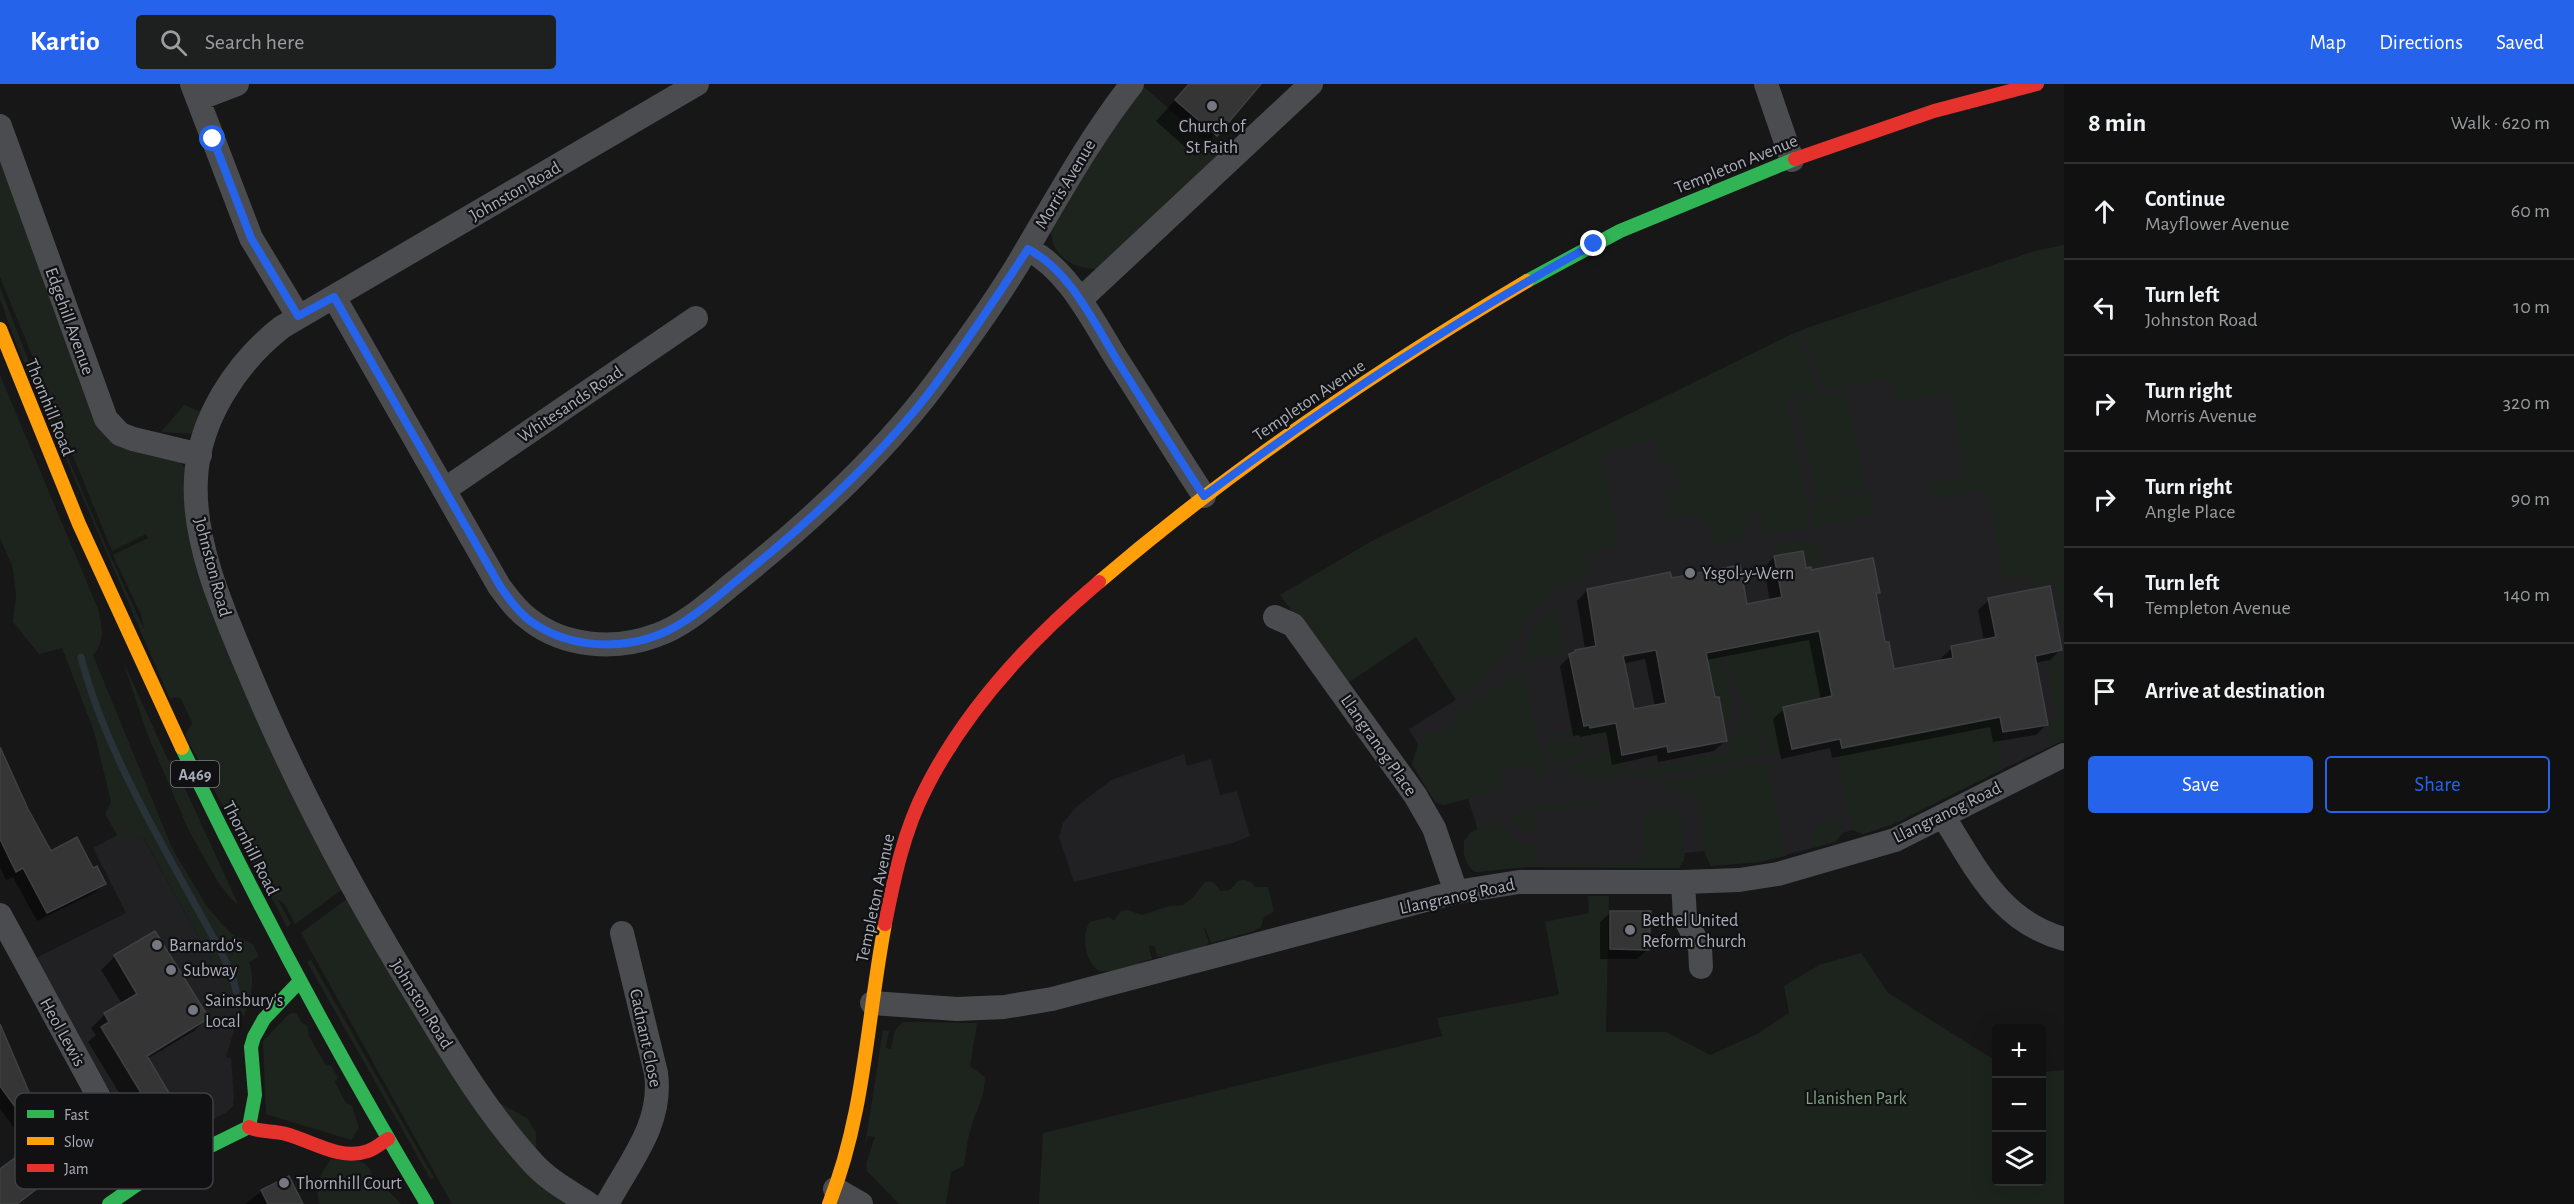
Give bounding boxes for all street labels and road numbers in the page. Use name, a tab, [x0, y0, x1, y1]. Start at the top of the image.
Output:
street label: Templeton Avenue	[1672, 132, 1801, 198]
street label: Morris Avenue	[1032, 137, 1099, 232]
street label: Johnston Road	[467, 159, 564, 225]
street label: Edgehill Avenue	[41, 265, 97, 377]
street label: Thornhill Road	[21, 356, 77, 459]
street label: Templeton Avenue	[1250, 357, 1369, 445]
street label: Whitesands Road	[515, 363, 626, 446]
street label: Johnston Road	[190, 516, 234, 619]
street label: Llangranog Place	[1337, 692, 1420, 800]
road number: A469	[171, 761, 219, 787]
street label: Llangranog Road	[1891, 779, 2004, 847]
street label: Thornhill Road	[219, 798, 282, 898]
street label: Templeton Avenue	[854, 832, 898, 964]
street label: Llangranog Road	[1398, 876, 1517, 918]
street label: Johnston Road	[387, 957, 456, 1052]
street label: Cadnant Close	[626, 987, 664, 1089]
street label: Heol Lewis	[36, 995, 88, 1070]

